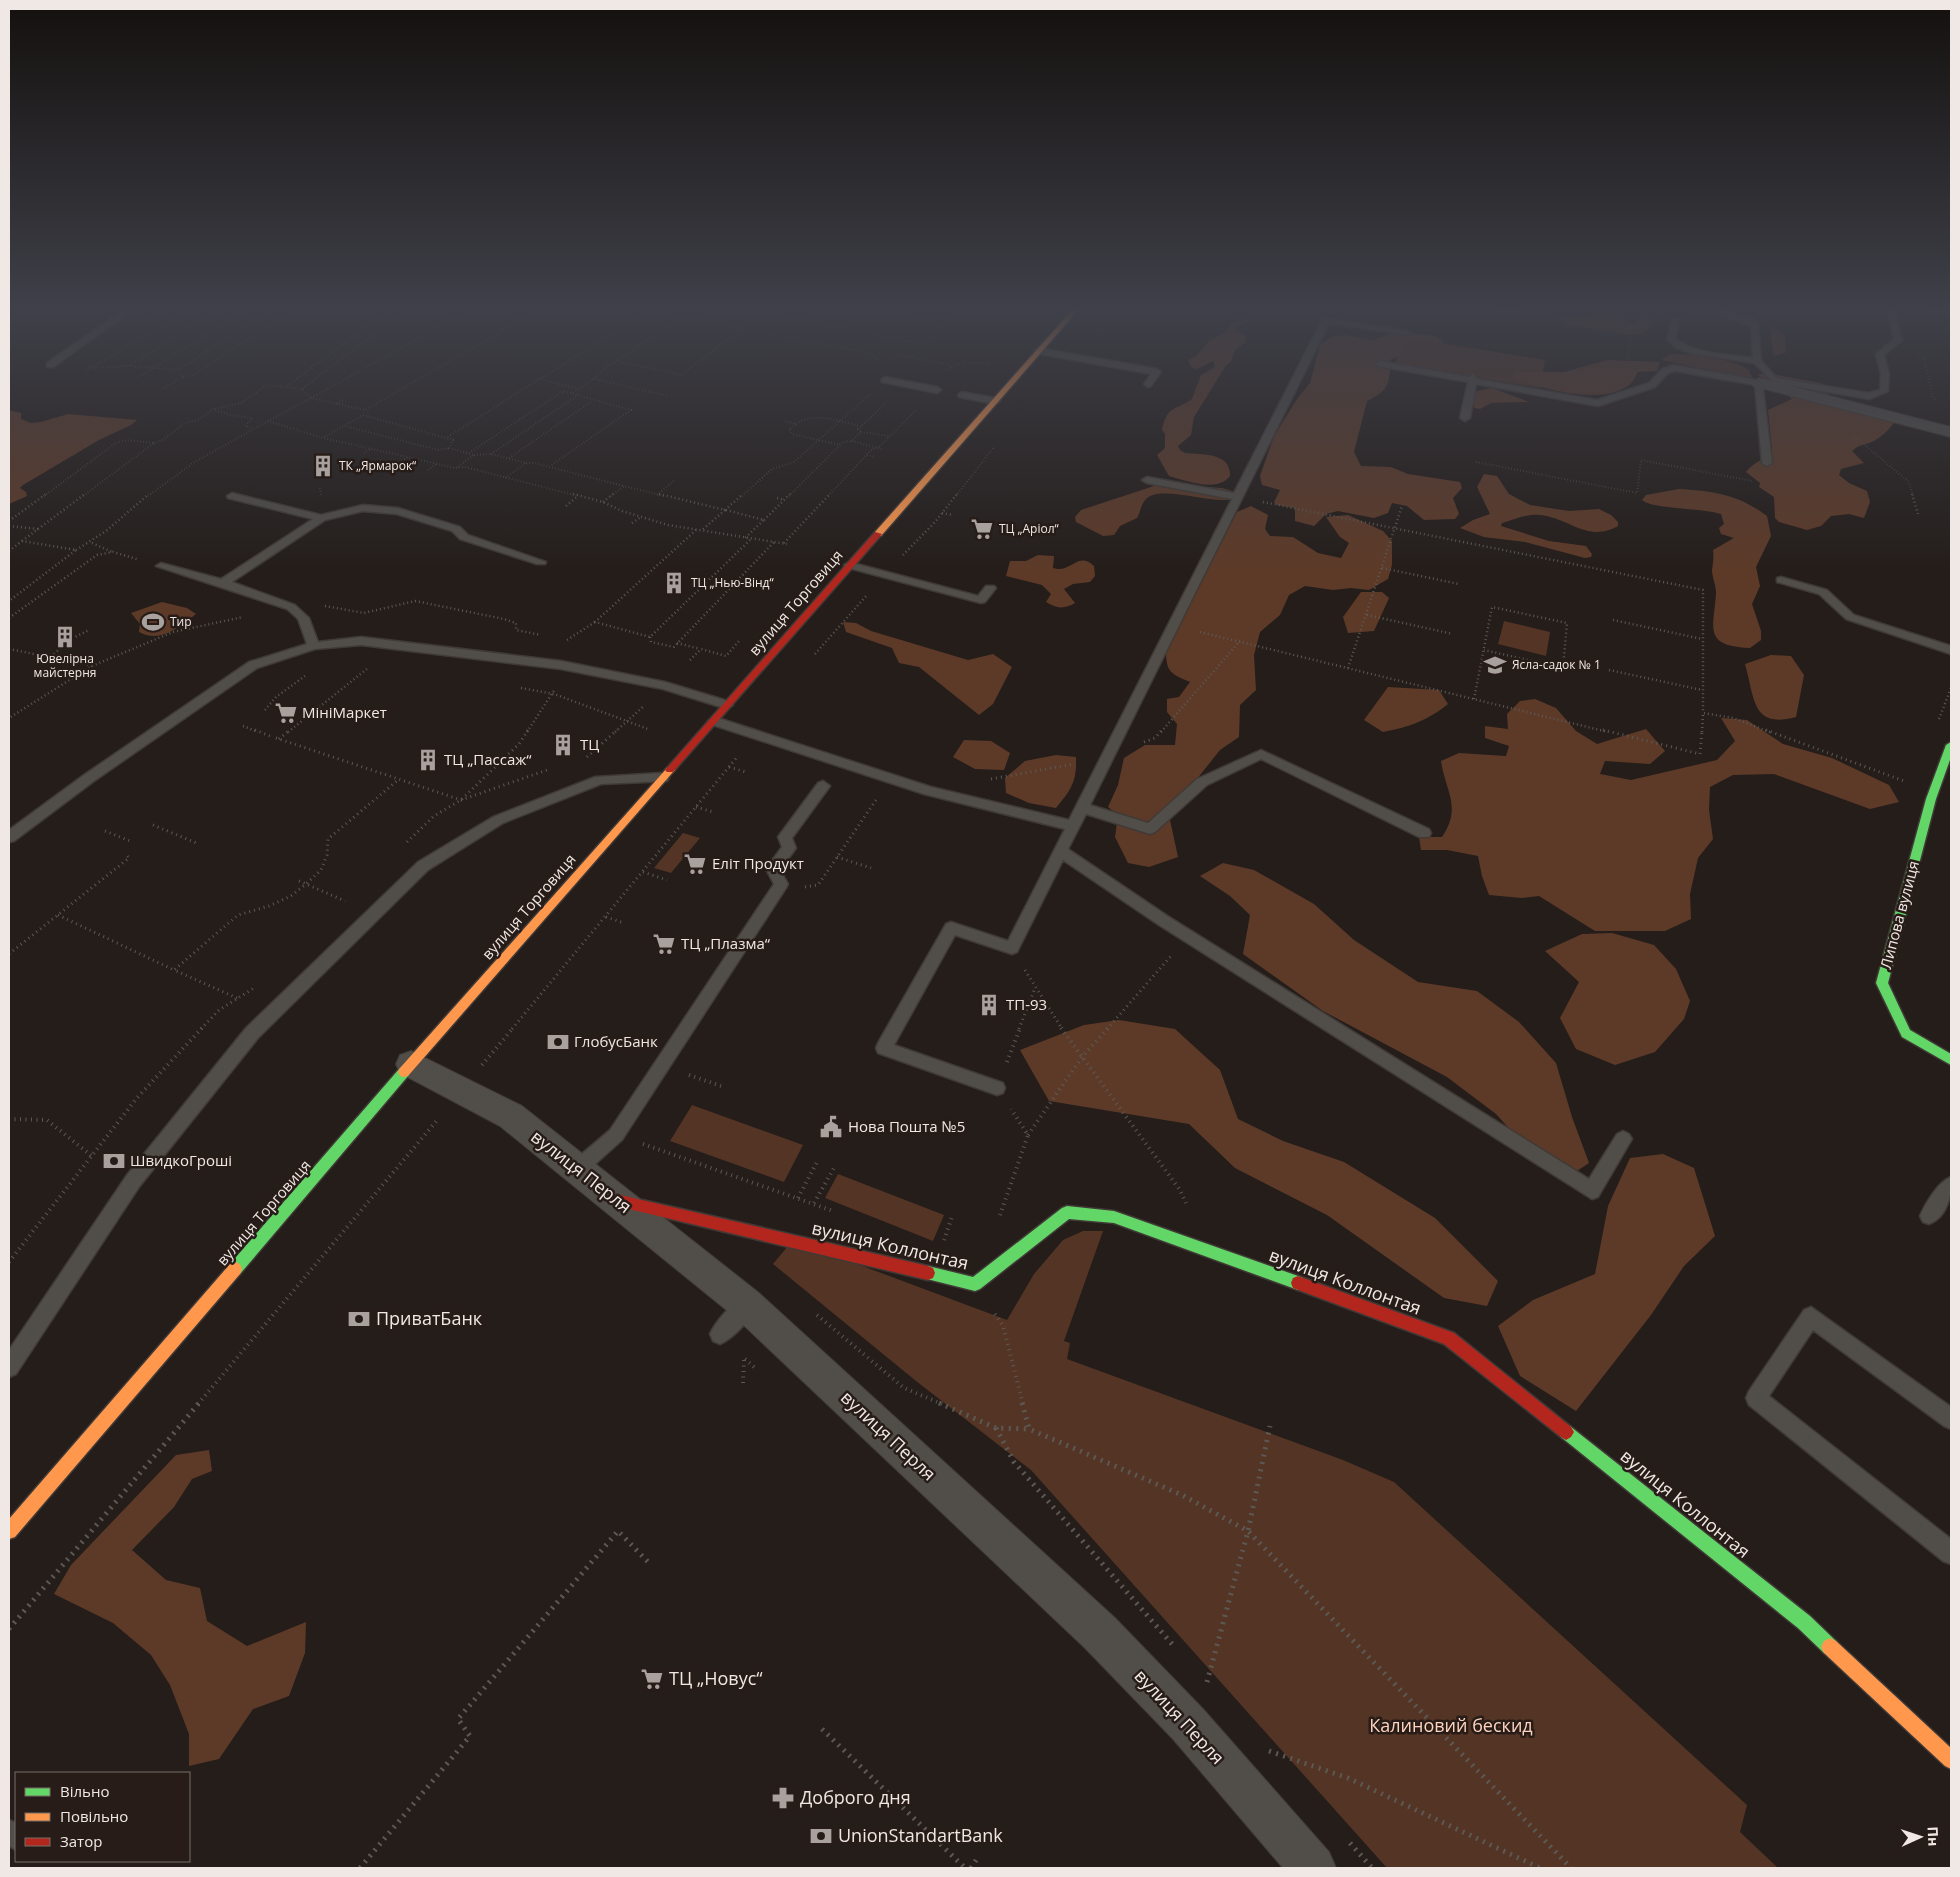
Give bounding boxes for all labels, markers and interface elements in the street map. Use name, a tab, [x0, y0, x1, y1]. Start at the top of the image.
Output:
building icon: ТК „Ярмарок“	[310, 453, 336, 479]
place label: ТК „Ярмарок“	[339, 457, 417, 474]
supermarket icon: ТЦ „Аріол“	[969, 516, 995, 542]
place label: ТЦ „Аріол“	[999, 520, 1060, 537]
street label: вулиця Торговиця	[744, 545, 847, 659]
building icon: ТЦ „Нью-Вінд“	[661, 570, 687, 596]
place label: ТЦ „Нью-Вінд“	[691, 574, 774, 591]
sports icon: Тир	[140, 609, 166, 635]
place label: Тир	[170, 613, 192, 630]
building icon: Ювелірна майстерня	[52, 624, 78, 650]
place label: Ювелірна майстерня	[34, 650, 96, 681]
school or university icon: Ясла-садок № 1	[1482, 652, 1508, 678]
place label: Ясла-садок № 1	[1512, 656, 1601, 673]
supermarket icon: МініМаркет	[273, 700, 299, 726]
place label: МініМаркет	[302, 702, 387, 722]
building icon: ТЦ	[550, 732, 576, 758]
place label: ТЦ	[580, 734, 599, 754]
building icon: ТЦ „Пассаж“	[415, 747, 441, 773]
place label: ТЦ „Пассаж“	[444, 749, 532, 769]
street label: вулиця Торговиця	[477, 849, 580, 963]
supermarket icon: Еліт Продукт	[682, 851, 708, 877]
place label: Еліт Продукт	[712, 853, 804, 873]
street label: Липова вулиця	[1875, 858, 1923, 971]
supermarket icon: ТЦ „Плазма“	[651, 931, 677, 957]
place label: ТЦ „Плазма“	[681, 933, 771, 953]
building icon: ТП-93	[976, 992, 1002, 1018]
place label: ТП-93	[1006, 994, 1047, 1014]
bank icon: ГлобусБанк	[545, 1029, 571, 1055]
place label: ГлобусБанк	[574, 1031, 658, 1051]
public building icon: Нова Пошта №5	[818, 1114, 844, 1140]
place label: Нова Пошта №5	[848, 1116, 965, 1136]
street label: вулиця Перля	[526, 1124, 637, 1218]
bank icon: ШвидкоГроші	[101, 1148, 127, 1174]
place label: ШвидкоГроші	[130, 1150, 232, 1170]
street label: вулиця Торговиця	[212, 1155, 315, 1269]
street label: вулиця Коллонтая	[810, 1215, 971, 1275]
street label: вулиця Коллонтая	[1266, 1242, 1425, 1320]
bank icon: ПриватБанк	[346, 1306, 372, 1332]
place label: ПриватБанк	[376, 1306, 483, 1330]
street label: вулиця Перля	[836, 1385, 941, 1485]
street label: вулиця Коллонтая	[1616, 1444, 1755, 1563]
street label: вулиця Перля	[1130, 1664, 1230, 1769]
supermarket icon: ТЦ „Новус“	[639, 1666, 665, 1692]
place label: ТЦ „Новус“	[669, 1666, 763, 1690]
park label: Калиновий бескид	[1369, 1713, 1533, 1737]
legend	[15, 1772, 190, 1862]
text: Вільно	[60, 1781, 109, 1801]
pharmacy icon: Доброго дня	[770, 1785, 796, 1811]
place label: Доброго дня	[800, 1785, 911, 1809]
text: Повільно	[60, 1806, 128, 1826]
north arrow	[1895, 1812, 1945, 1862]
bank icon: UnionStandartBank	[808, 1823, 834, 1849]
place label: UnionStandartBank	[838, 1823, 1003, 1847]
text: Пн	[1923, 1826, 1943, 1847]
text: Затор	[60, 1831, 102, 1851]

